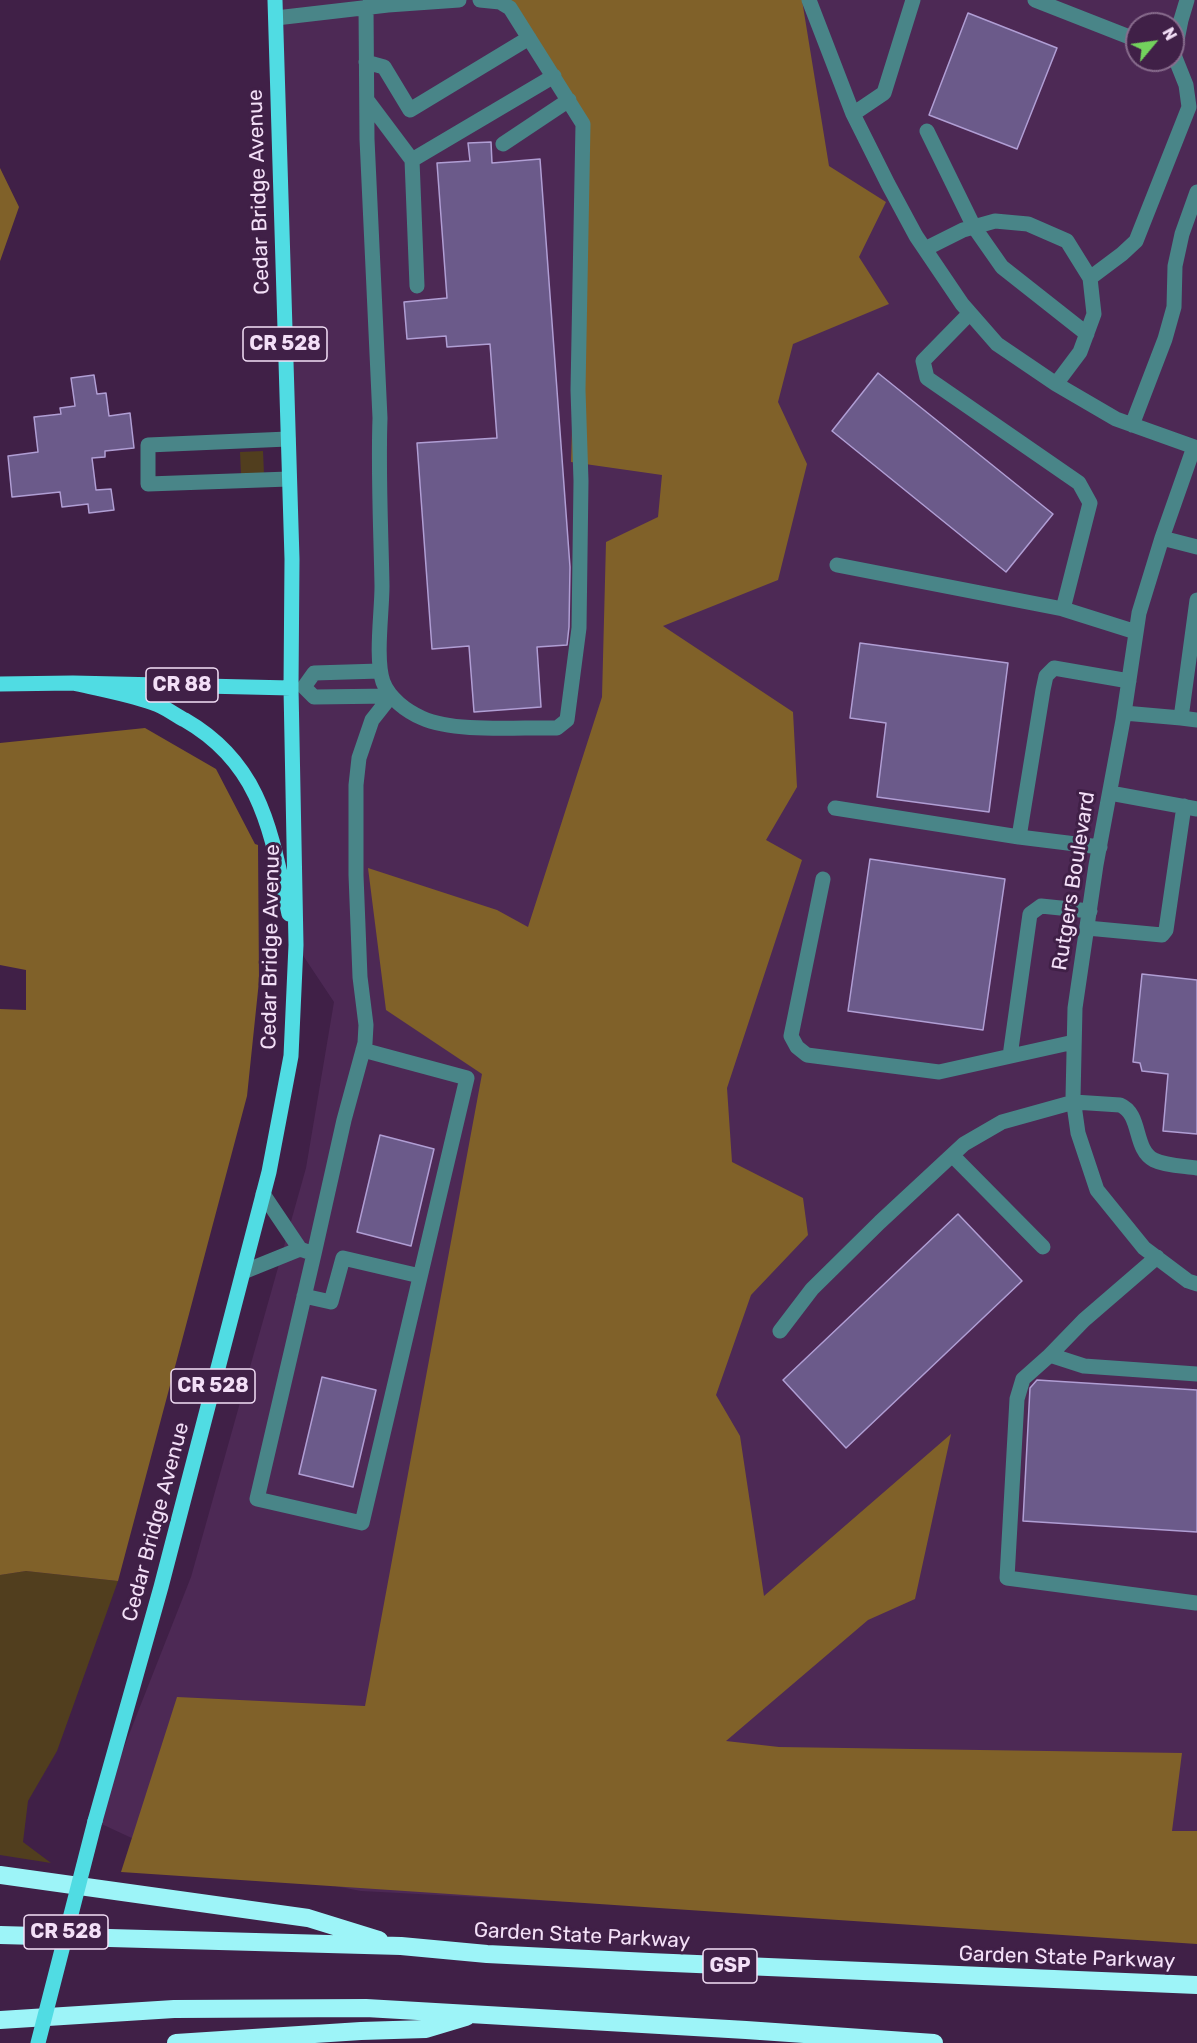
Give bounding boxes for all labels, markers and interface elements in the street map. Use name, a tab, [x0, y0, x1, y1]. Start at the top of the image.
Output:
north arrow	[1125, 12, 1185, 72]
text: N	[1158, 24, 1181, 44]
street label: Cedar Bridge Avenue	[243, 89, 275, 295]
road number: CR 528	[243, 327, 327, 361]
road number: CR 88	[146, 668, 218, 702]
street label: Rutgers Boulevard	[1047, 790, 1101, 972]
street label: Cedar Bridge Avenue	[257, 844, 285, 1050]
road number: CR 528	[171, 1369, 255, 1403]
street label: Cedar Bridge Avenue	[117, 1419, 195, 1625]
road number: CR 528	[24, 1915, 108, 1949]
street label: Garden State Parkway	[473, 1918, 691, 1954]
street label: Garden State Parkway	[958, 1942, 1176, 1974]
road number: GSP	[703, 1949, 757, 1983]

